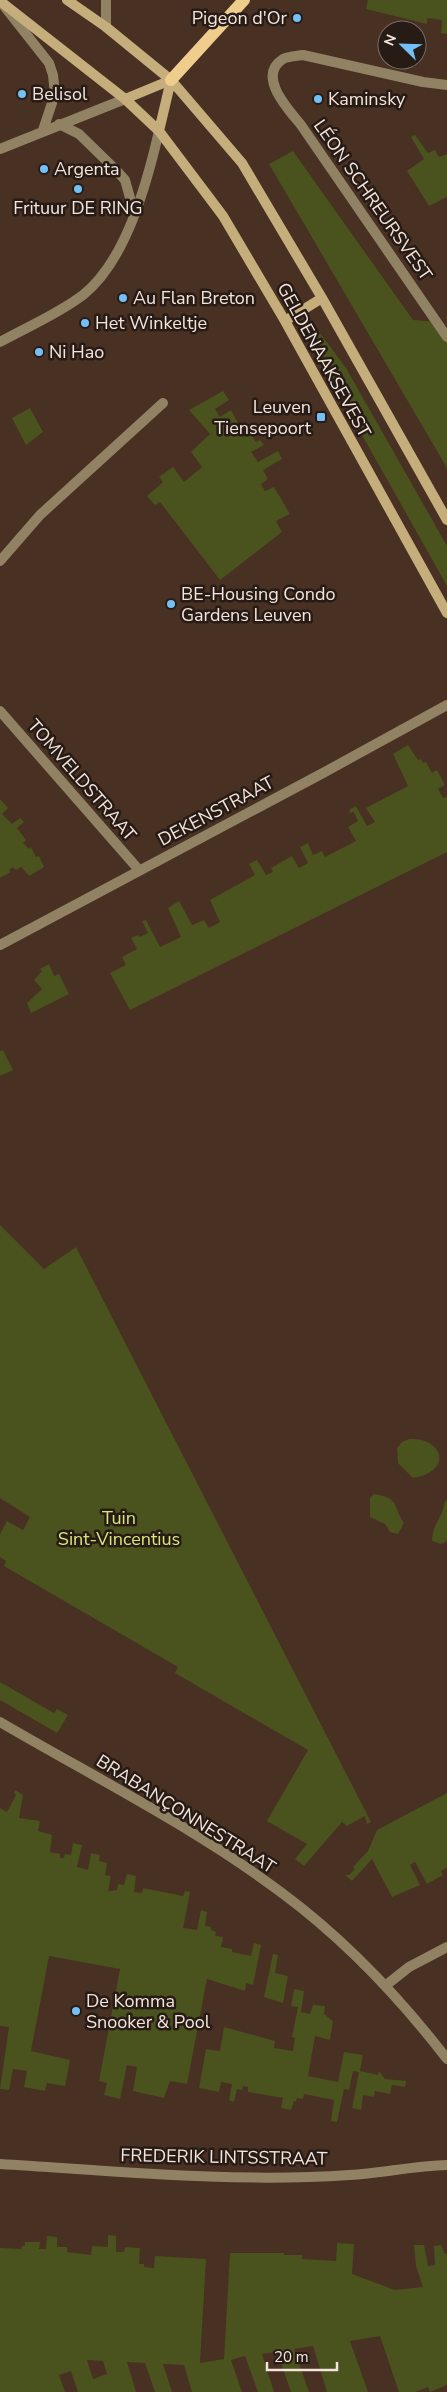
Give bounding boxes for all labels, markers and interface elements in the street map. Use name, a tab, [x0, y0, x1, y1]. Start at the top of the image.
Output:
place label: Pigeon d'Or	[192, 6, 288, 30]
marker: Pigeon d'Or	[291, 12, 303, 24]
north arrow	[377, 20, 427, 70]
text: N	[380, 32, 401, 49]
place label: Belisol	[32, 82, 88, 106]
place label: Kaminsky	[328, 87, 406, 111]
marker: Belisol	[16, 88, 28, 100]
marker: Kaminsky	[312, 93, 324, 105]
street label: LÉON SCHREURSVEST	[308, 115, 438, 286]
place label: Argenta	[54, 157, 120, 181]
marker: Argenta	[38, 163, 50, 175]
marker: Frituur DE RING	[72, 183, 84, 195]
place label: Frituur DE RING	[13, 196, 143, 220]
street label: GELDENAAKSEVEST	[271, 278, 377, 442]
place label: Au Flan Breton	[133, 286, 255, 310]
marker: Au Flan Breton	[117, 292, 129, 304]
place label: Het Winkeltje	[95, 311, 207, 335]
marker: Het Winkeltje	[79, 317, 91, 329]
place label: Ni Hao	[49, 340, 104, 364]
marker: Ni Hao	[33, 346, 45, 358]
place label: Leuven Tiensepoort	[214, 395, 312, 440]
marker: Leuven Tiensepoort	[315, 411, 327, 423]
place label: BE-Housing Condo Gardens Leuven	[181, 582, 336, 627]
marker: BE-Housing Condo Gardens Leuven	[165, 598, 177, 610]
street label: TOMVELDSTRAAT	[22, 714, 142, 846]
street label: DEKENSTRAAT	[154, 770, 278, 852]
park label: Tuin Sint-Vincentius	[58, 1506, 180, 1551]
street label: BRABANÇONNESTRAAT	[92, 1749, 280, 1879]
place label: De Komma Snooker & Pool	[86, 1989, 211, 2034]
marker: De Komma Snooker & Pool	[70, 2005, 82, 2017]
street label: FREDERIK LINTSSTRAAT	[120, 2143, 328, 2171]
scale bar	[267, 2340, 337, 2372]
text: 20 m	[274, 2347, 309, 2367]

